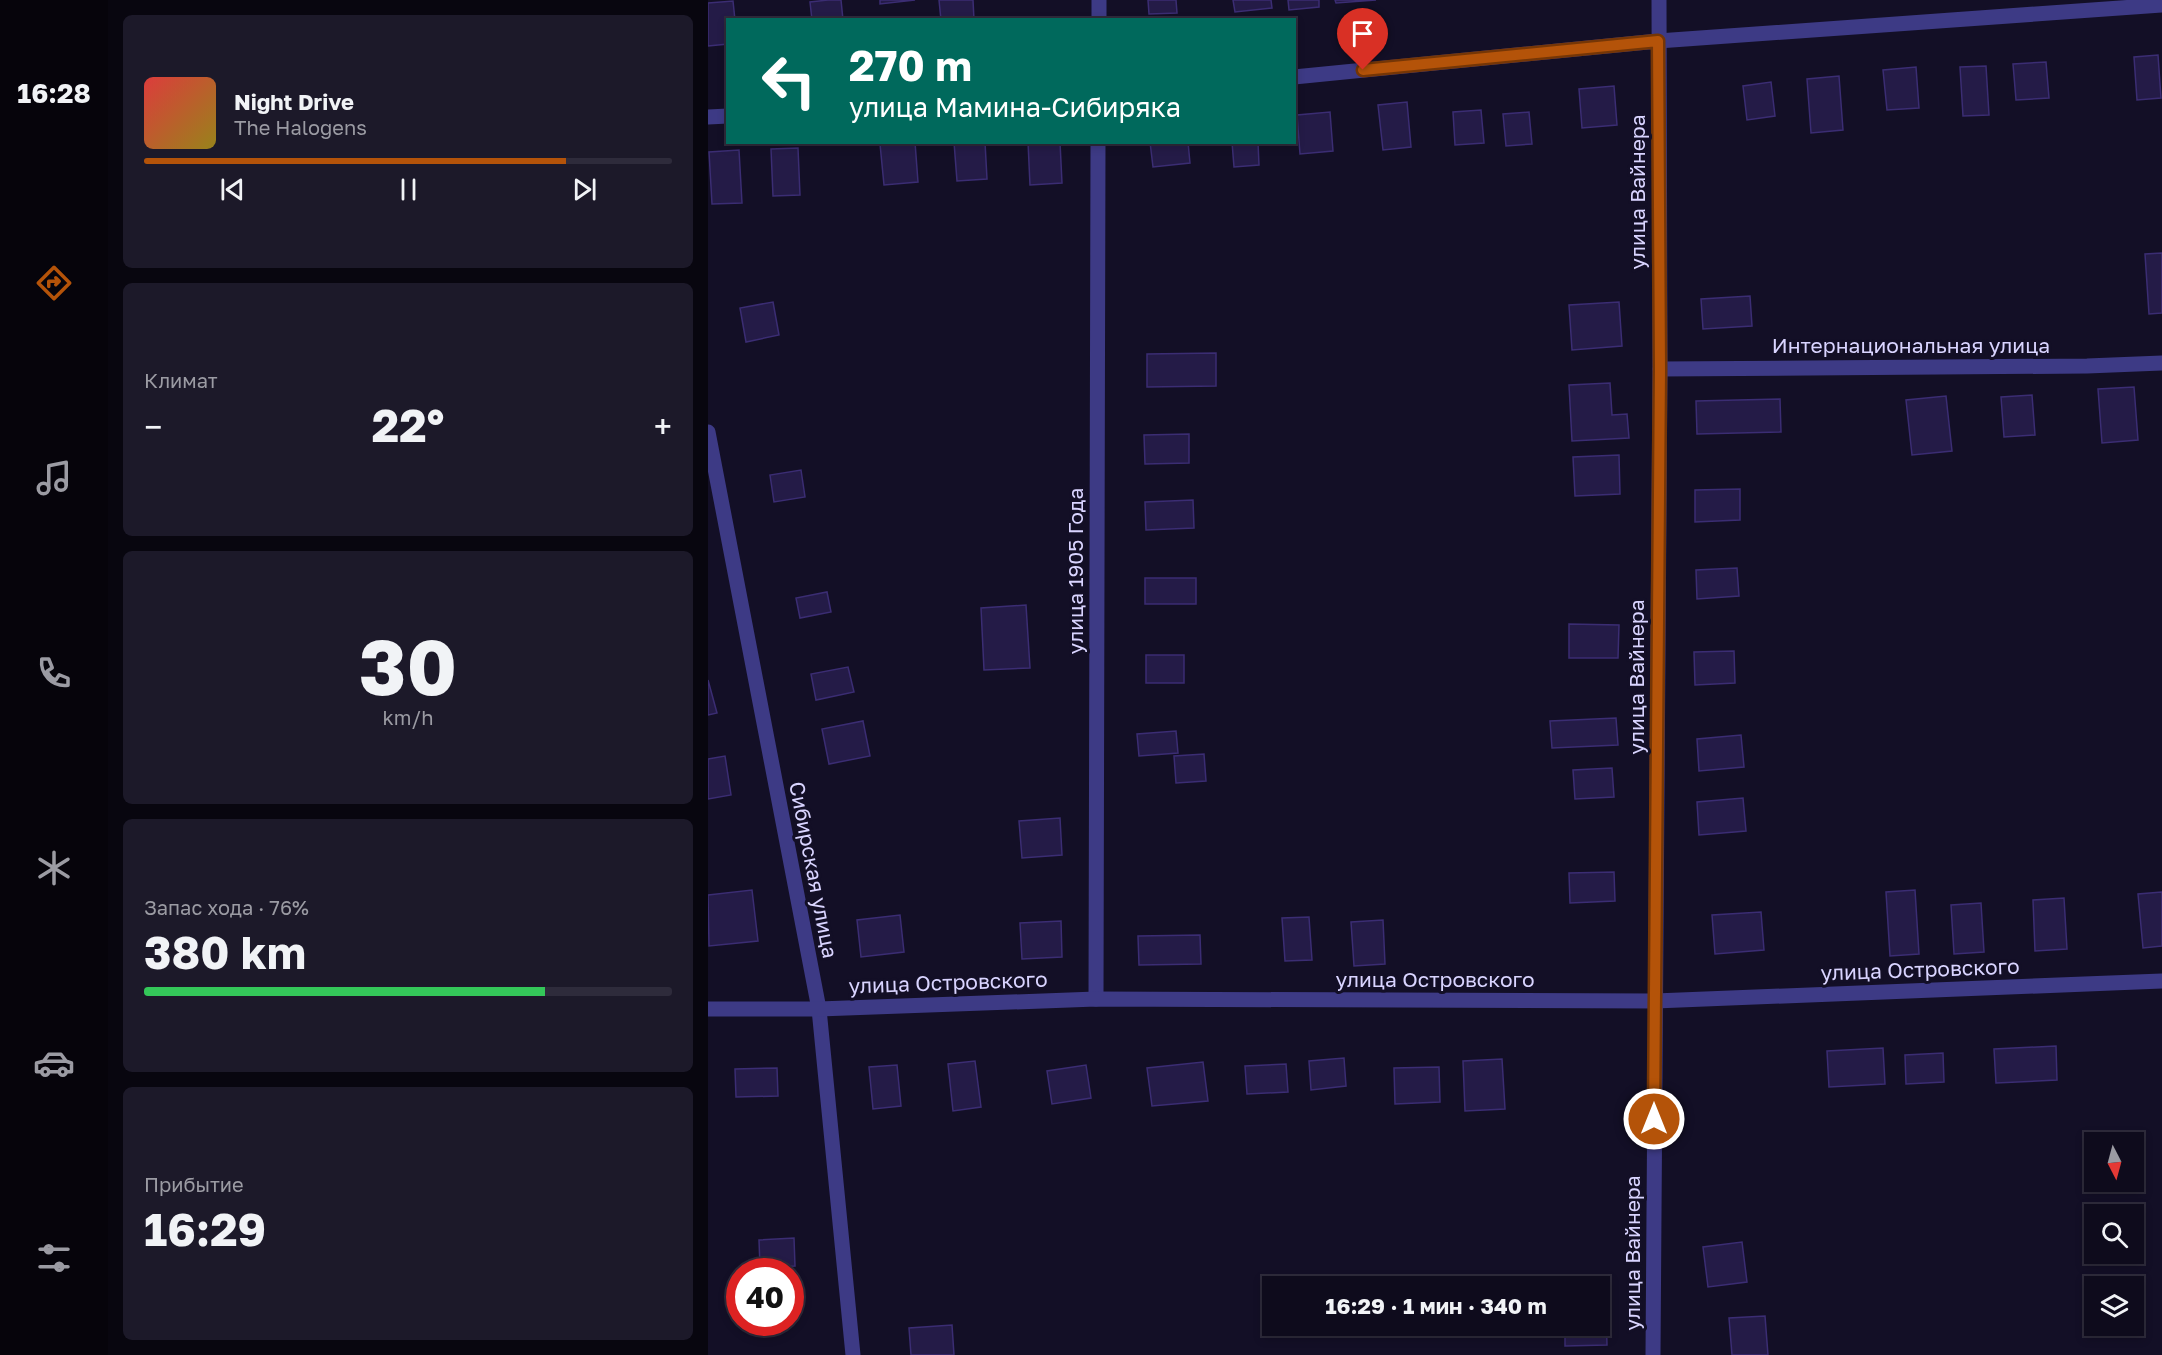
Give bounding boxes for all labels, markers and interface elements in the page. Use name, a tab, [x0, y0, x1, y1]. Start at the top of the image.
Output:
pin	[1337, 8, 1388, 70]
icon: arrive	[1346, 17, 1379, 50]
text: 270 m	[849, 40, 972, 90]
icon: left	[750, 42, 828, 120]
text: 16:28	[17, 77, 91, 109]
text: Night Drive	[234, 88, 354, 115]
text: улица Мамина-Сибиряка	[849, 91, 1181, 123]
street label: улица Вайнера	[1624, 114, 1650, 270]
text: The Halogens	[234, 115, 367, 139]
icon: previous	[216, 173, 249, 206]
icon: pause	[392, 173, 425, 206]
icon: next	[568, 173, 601, 206]
icon: directions	[33, 262, 75, 304]
street label: Интернациональная улица	[1772, 332, 2050, 358]
text: Климат	[144, 368, 218, 392]
text: 22°	[372, 398, 444, 452]
text: −	[144, 407, 162, 446]
text: +	[654, 407, 672, 446]
icon: music	[33, 457, 75, 499]
street label: улица 1905 Года	[1062, 488, 1088, 654]
street label: улица Вайнера	[1623, 599, 1649, 755]
text: 30	[359, 619, 457, 712]
icon: phone	[33, 652, 75, 694]
text: km/h	[383, 705, 433, 729]
street label: Сибирская улица	[784, 779, 844, 960]
icon: climate	[33, 847, 75, 889]
text: Запас хода · 76%	[144, 895, 309, 919]
text: 380 km	[144, 925, 306, 979]
street label: улица Островского	[1820, 953, 2020, 985]
street label: улица Островского	[848, 966, 1048, 998]
street label: улица Островского	[1335, 966, 1535, 992]
icon: car	[33, 1042, 75, 1084]
position arrow	[1622, 1087, 1686, 1151]
north arrow	[2084, 1132, 2144, 1192]
map controls	[2084, 1132, 2144, 1336]
text: Прибытие	[144, 1172, 244, 1196]
street label: улица Вайнера	[1619, 1175, 1645, 1331]
text: 16:29	[144, 1202, 266, 1256]
button: search	[2084, 1204, 2144, 1264]
icon: filters	[33, 1237, 75, 1279]
speed limit sign: 40	[726, 1258, 804, 1336]
button: layers	[2084, 1276, 2144, 1336]
text: 16:29 · 1 мин · 340 m	[1325, 1292, 1547, 1319]

